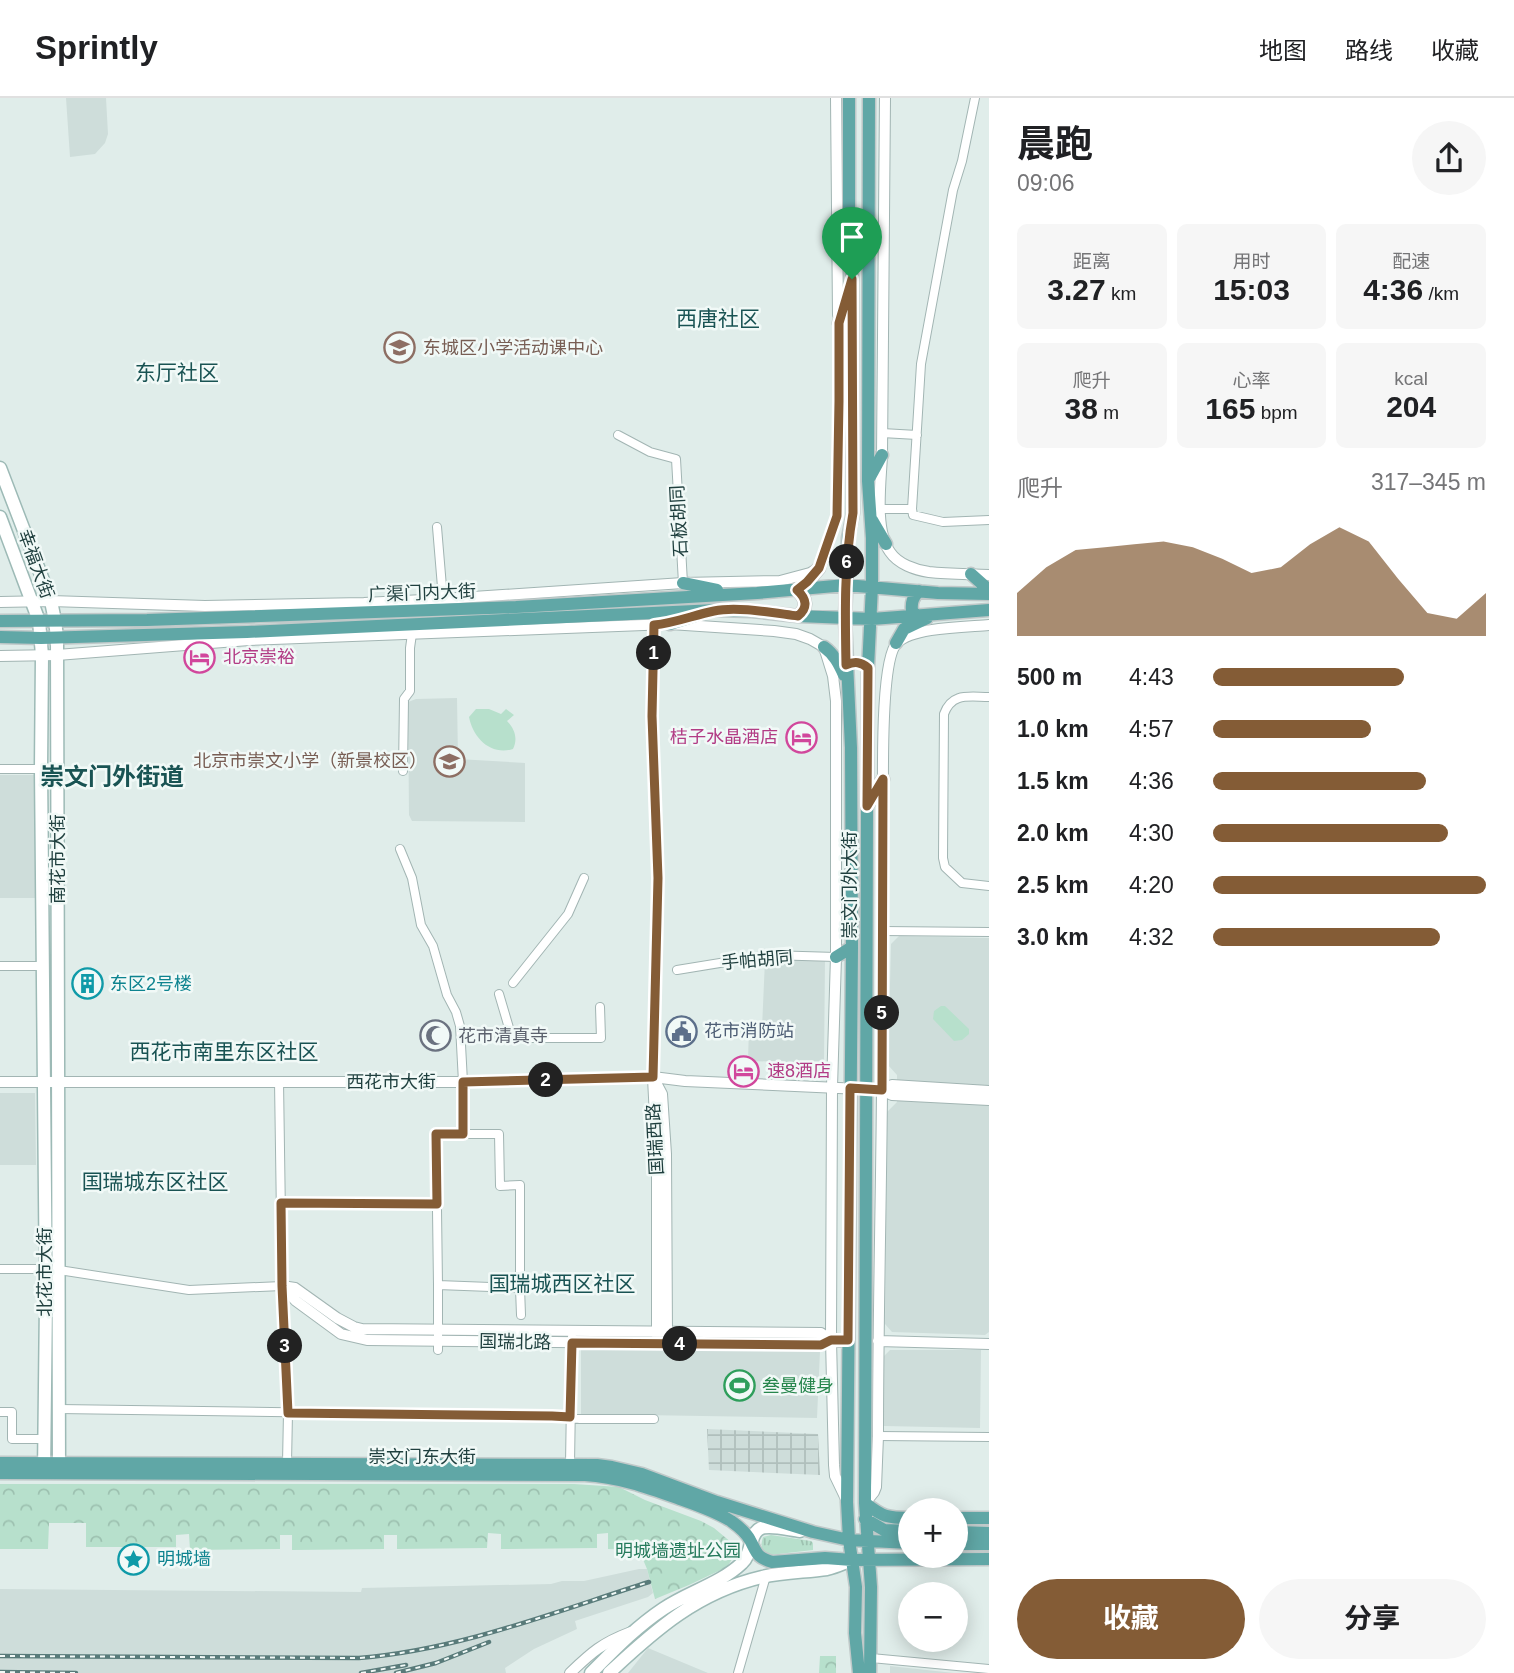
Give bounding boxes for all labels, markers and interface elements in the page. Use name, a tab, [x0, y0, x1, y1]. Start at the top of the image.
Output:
text: Sprintly	[35, 29, 158, 66]
text: 地图	[1259, 37, 1307, 64]
text: 路线	[1345, 37, 1393, 64]
text: 收藏	[1431, 37, 1479, 64]
button: share	[1412, 121, 1486, 195]
text: 晨跑	[1017, 123, 1093, 165]
text: 09:06	[1017, 170, 1075, 196]
pin	[822, 207, 882, 279]
icon: arrive	[833, 218, 871, 256]
text: 距离	[1073, 251, 1111, 272]
text: 用时	[1232, 251, 1271, 272]
text: 配速	[1392, 251, 1430, 272]
text: 3.27	[1047, 273, 1106, 306]
text: 15:03	[1213, 273, 1290, 306]
text: 4:36	[1363, 273, 1423, 306]
text: km	[1106, 283, 1136, 304]
text: /km	[1423, 283, 1459, 304]
district label: 西唐社区	[676, 307, 760, 330]
school or university icon: 东城区小学活动课中心	[383, 331, 417, 365]
place label: 东城区小学活动课中心	[423, 338, 603, 358]
district label: 东厅社区	[135, 361, 219, 384]
text: kcal	[1394, 368, 1428, 389]
text: 爬升	[1073, 370, 1111, 391]
text: 心率	[1232, 370, 1271, 391]
text: 204	[1386, 390, 1436, 423]
text: 38	[1065, 392, 1098, 425]
text: 165	[1205, 392, 1255, 425]
text: m	[1098, 402, 1119, 423]
text: bpm	[1255, 402, 1298, 423]
text: 317–345 m	[1371, 469, 1486, 495]
text: 爬升	[1017, 475, 1063, 501]
street label: 石板胡同	[667, 485, 691, 557]
street label: 幸福大街	[14, 527, 58, 601]
pin: 6	[830, 545, 864, 580]
text: 6	[841, 551, 852, 572]
street label: 广渠门内大街	[368, 581, 476, 605]
pin: 1	[636, 636, 672, 670]
hotel icon: 北京崇裕	[183, 640, 217, 674]
text: 1	[648, 642, 659, 663]
place label: 北京崇裕	[223, 647, 295, 667]
text: 500 m	[1017, 664, 1082, 690]
text: 4:43	[1129, 664, 1174, 690]
text: 1.0 km	[1017, 716, 1089, 742]
text: 4:57	[1129, 716, 1174, 742]
hotel icon: 桔子水晶酒店	[784, 720, 818, 754]
place label: 桔子水晶酒店	[670, 727, 778, 747]
school or university icon: 北京市崇文小学（新景校区）	[433, 744, 467, 778]
place label: 北京市崇文小学（新景校区）	[193, 751, 427, 771]
district label: 崇文门外街道	[40, 763, 184, 790]
text: 1.5 km	[1017, 768, 1089, 794]
text: 4:36	[1129, 768, 1174, 794]
street label: 南花市大街	[48, 814, 68, 904]
text: 2.0 km	[1017, 820, 1089, 846]
text: 4:30	[1129, 820, 1174, 846]
street label: 崇文门外大街	[840, 831, 860, 939]
text: 2.5 km	[1017, 872, 1089, 898]
text: 4:20	[1129, 872, 1174, 898]
text: 3.0 km	[1017, 924, 1089, 950]
text: 4:32	[1129, 924, 1174, 950]
street label: 手帕胡同	[720, 947, 794, 973]
building icon: 东区2号楼	[70, 967, 104, 1001]
place label: 东区2号楼	[110, 974, 192, 994]
pin: 5	[864, 996, 900, 1030]
text: 5	[876, 1002, 887, 1023]
public building icon: 花市消防站	[664, 1014, 698, 1048]
mosque icon: 花市清真寺	[418, 1019, 452, 1053]
place label: 花市消防站	[704, 1021, 794, 1041]
place label: 花市清真寺	[458, 1026, 548, 1046]
district label: 西花市南里东区社区	[130, 1040, 319, 1063]
hotel icon: 速8酒店	[727, 1054, 761, 1088]
place label: 速8酒店	[767, 1061, 831, 1081]
pin: 2	[528, 1062, 564, 1098]
text: 2	[540, 1069, 551, 1090]
street label: 西花市大街	[346, 1072, 436, 1092]
street label: 国瑞西路	[643, 1103, 667, 1175]
district label: 国瑞城东区社区	[82, 1170, 229, 1193]
street label: 北花市大街	[35, 1227, 55, 1317]
district label: 国瑞城西区社区	[489, 1272, 636, 1295]
pin: 4	[662, 1326, 698, 1362]
pin: 3	[268, 1328, 302, 1364]
street label: 国瑞北路	[479, 1331, 551, 1353]
text: 4	[674, 1333, 685, 1354]
text: 3	[279, 1335, 290, 1356]
sports icon: 叁曼健身	[722, 1369, 756, 1403]
place label: 叁曼健身	[762, 1376, 834, 1396]
street label: 崇文门东大街	[368, 1447, 476, 1467]
map controls	[898, 1498, 968, 1652]
button: +	[898, 1498, 968, 1568]
park label: 明城墙遗址公园	[615, 1541, 741, 1561]
place icon: 明城墙	[117, 1542, 151, 1576]
place label: 明城墙	[157, 1549, 211, 1569]
button: 收藏	[1017, 1579, 1245, 1659]
button: 分享	[1259, 1579, 1486, 1659]
button: −	[898, 1582, 968, 1652]

